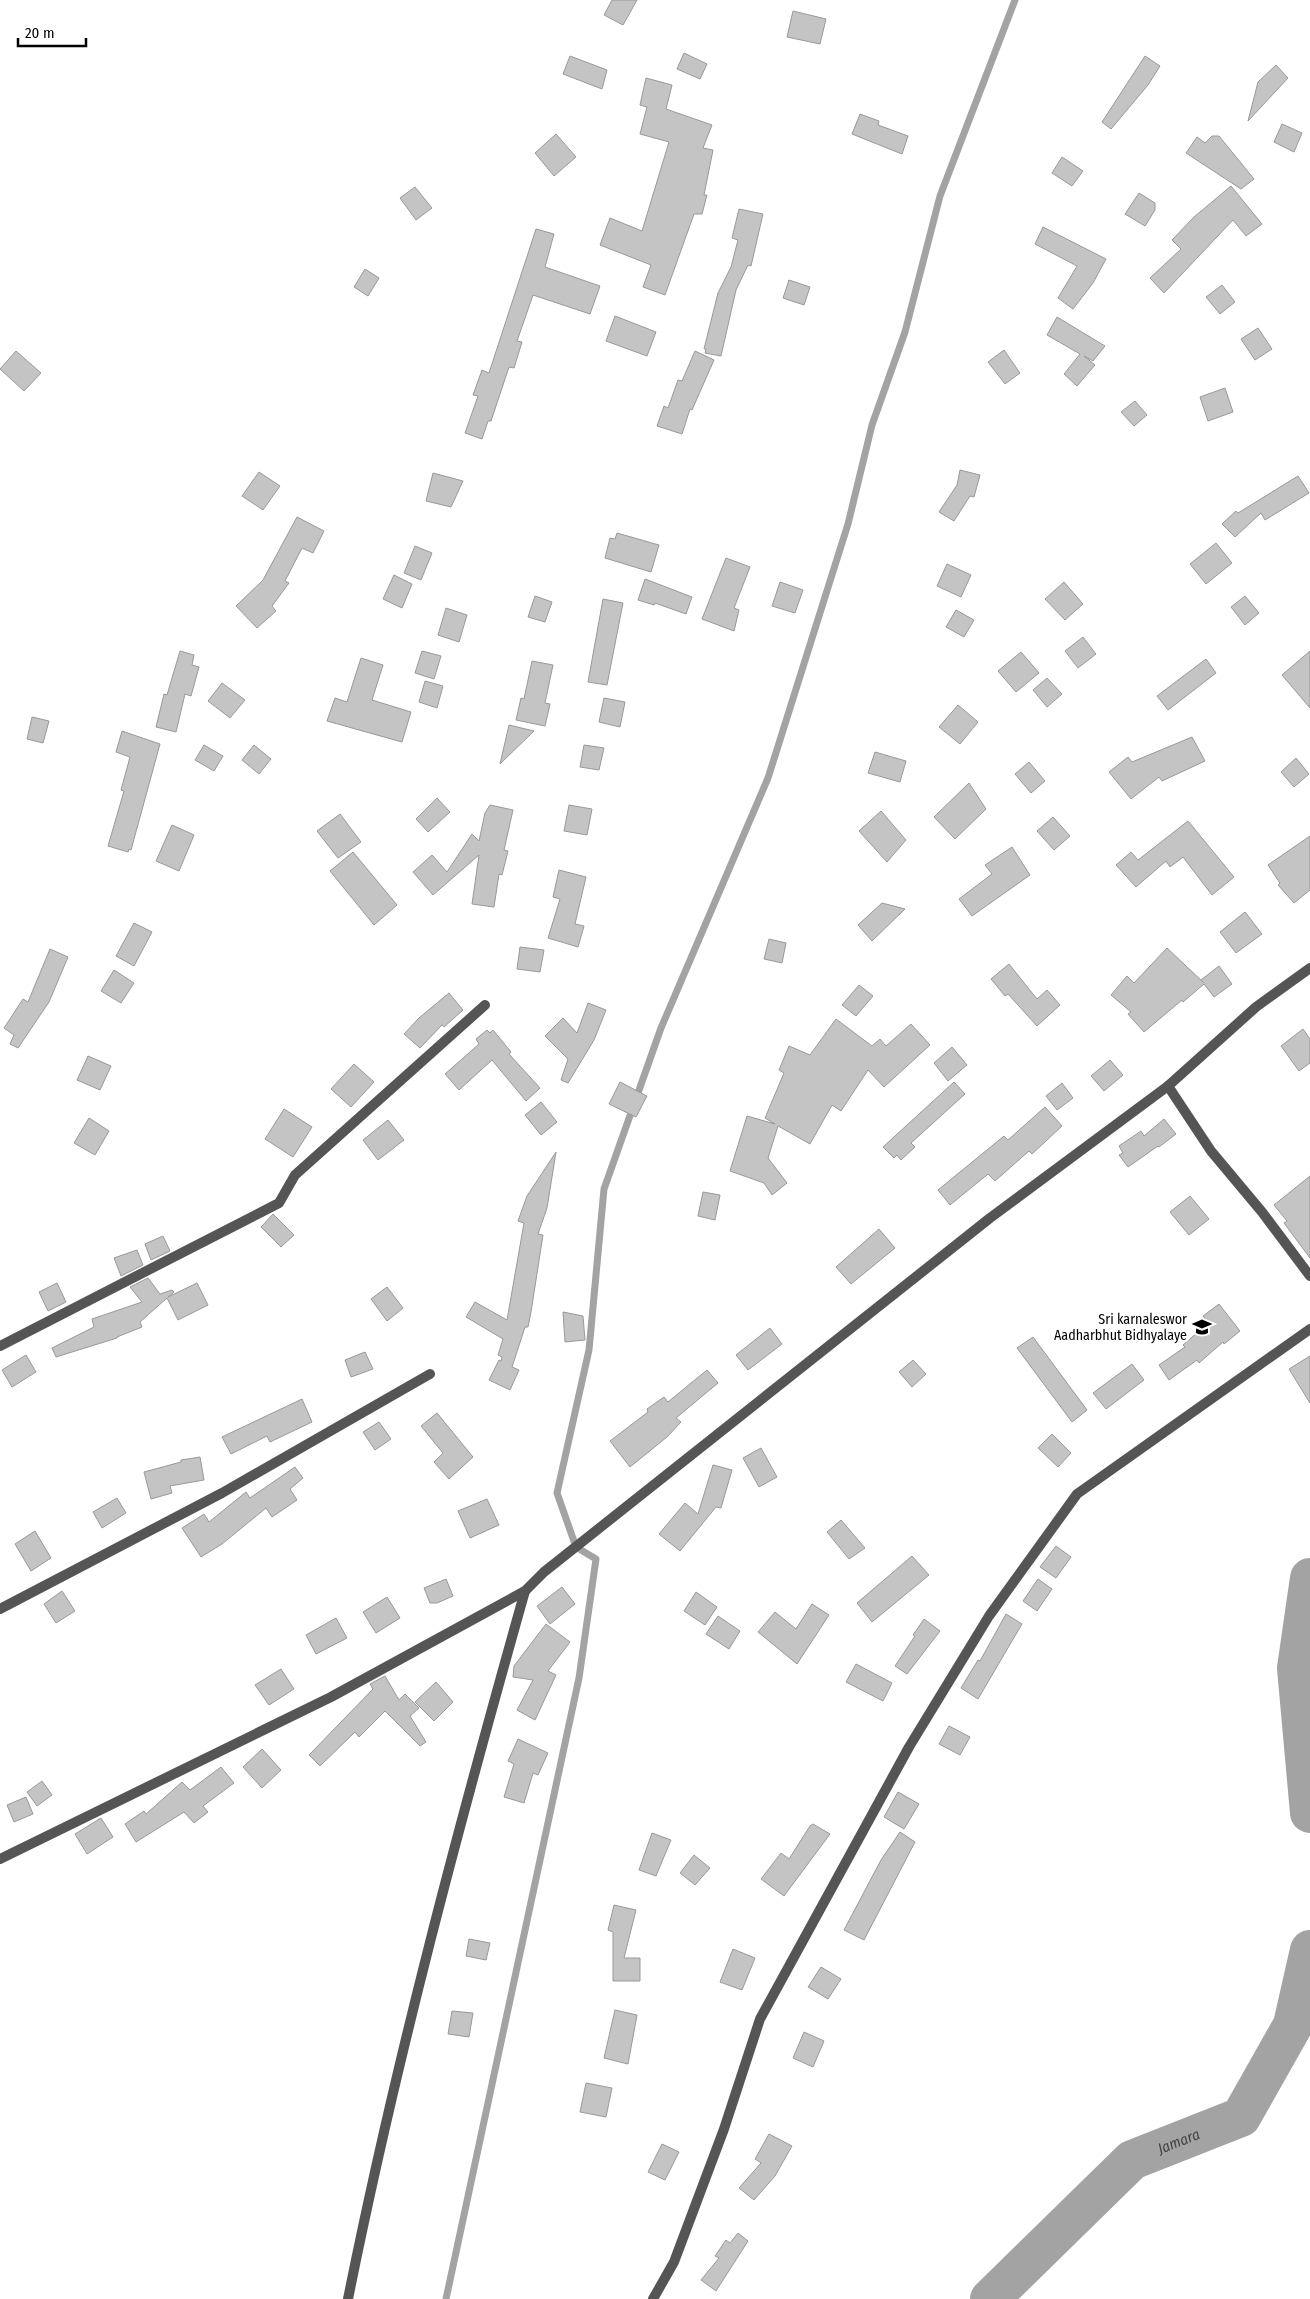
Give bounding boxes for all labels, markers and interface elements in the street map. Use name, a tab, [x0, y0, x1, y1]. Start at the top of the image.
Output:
scale bar	[18, 15, 85, 47]
text: 20 m	[25, 24, 55, 42]
place label: Sri karnaleswor Aadharbhut Bidhyalaye	[1054, 1311, 1187, 1344]
school or university icon: Sri karnaleswor Aadharbhut Bidhyalaye	[1191, 1316, 1213, 1338]
water label: Jamara	[1154, 2125, 1203, 2158]

